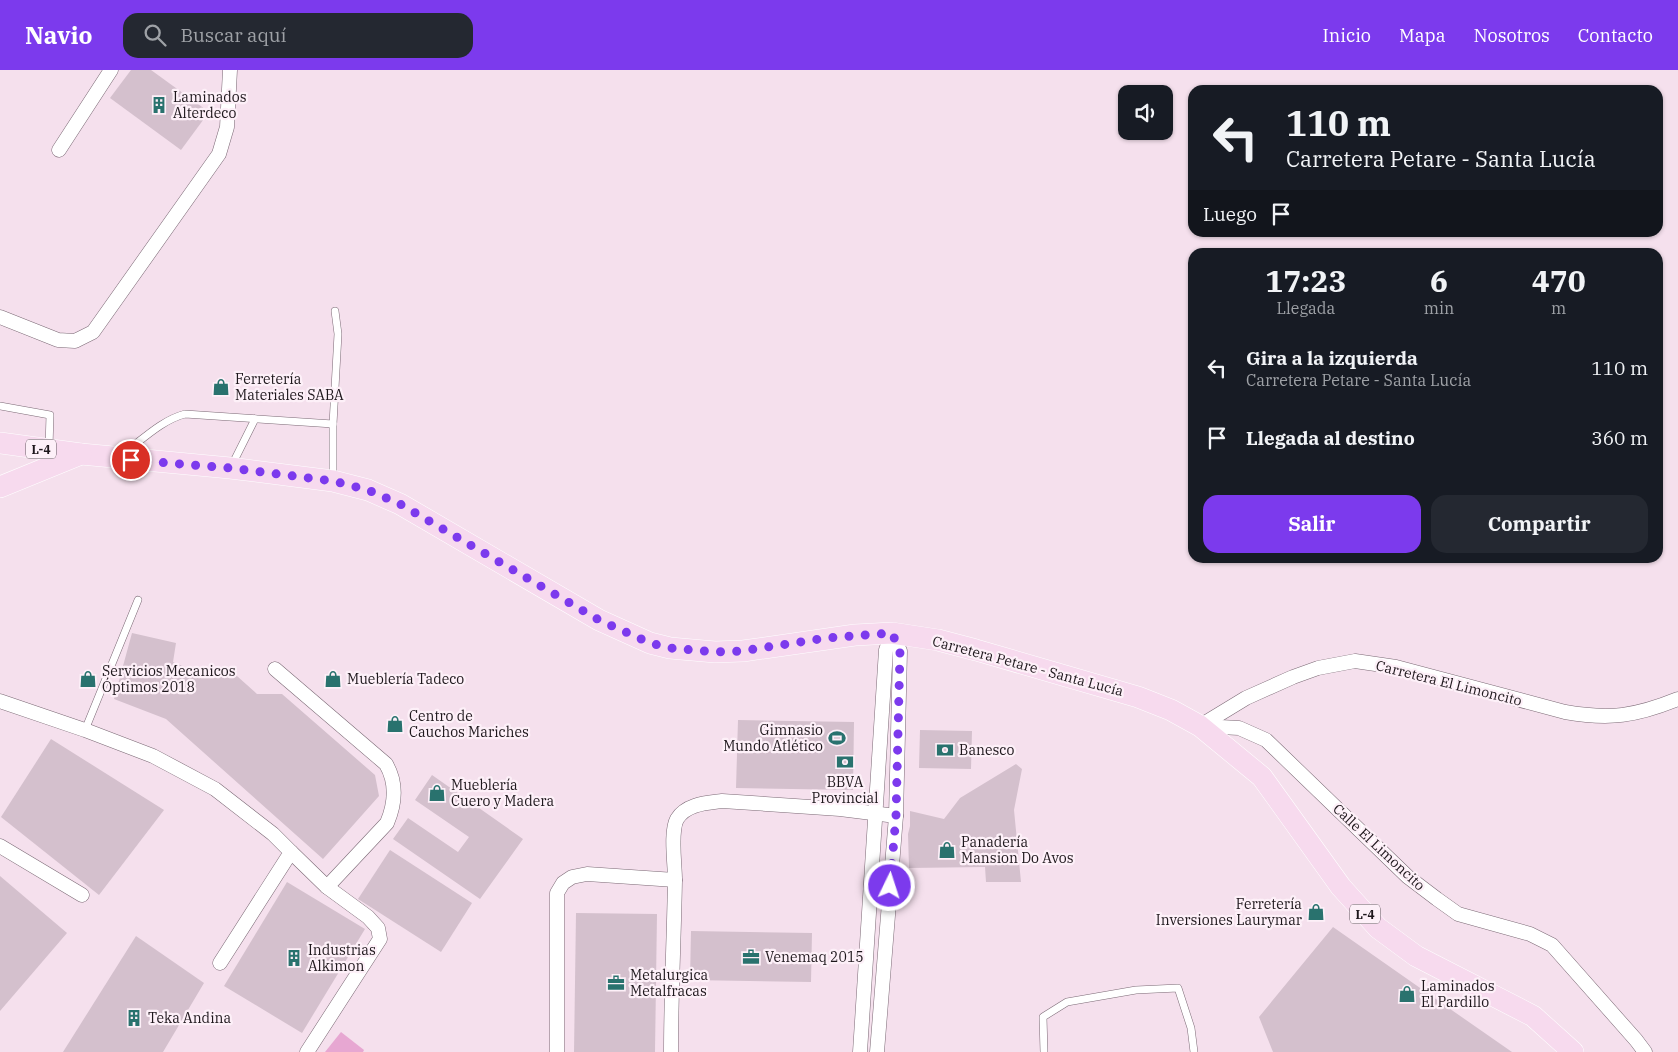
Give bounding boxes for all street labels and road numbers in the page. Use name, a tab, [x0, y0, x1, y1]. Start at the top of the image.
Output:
road number: L-4	[26, 439, 56, 458]
street label: Carretera Petare - Santa Lucía	[930, 632, 1126, 700]
street label: Carretera El Limoncito	[1374, 656, 1524, 710]
street label: Calle El Limoncito	[1329, 800, 1429, 894]
road number: L-4	[1350, 904, 1380, 924]

